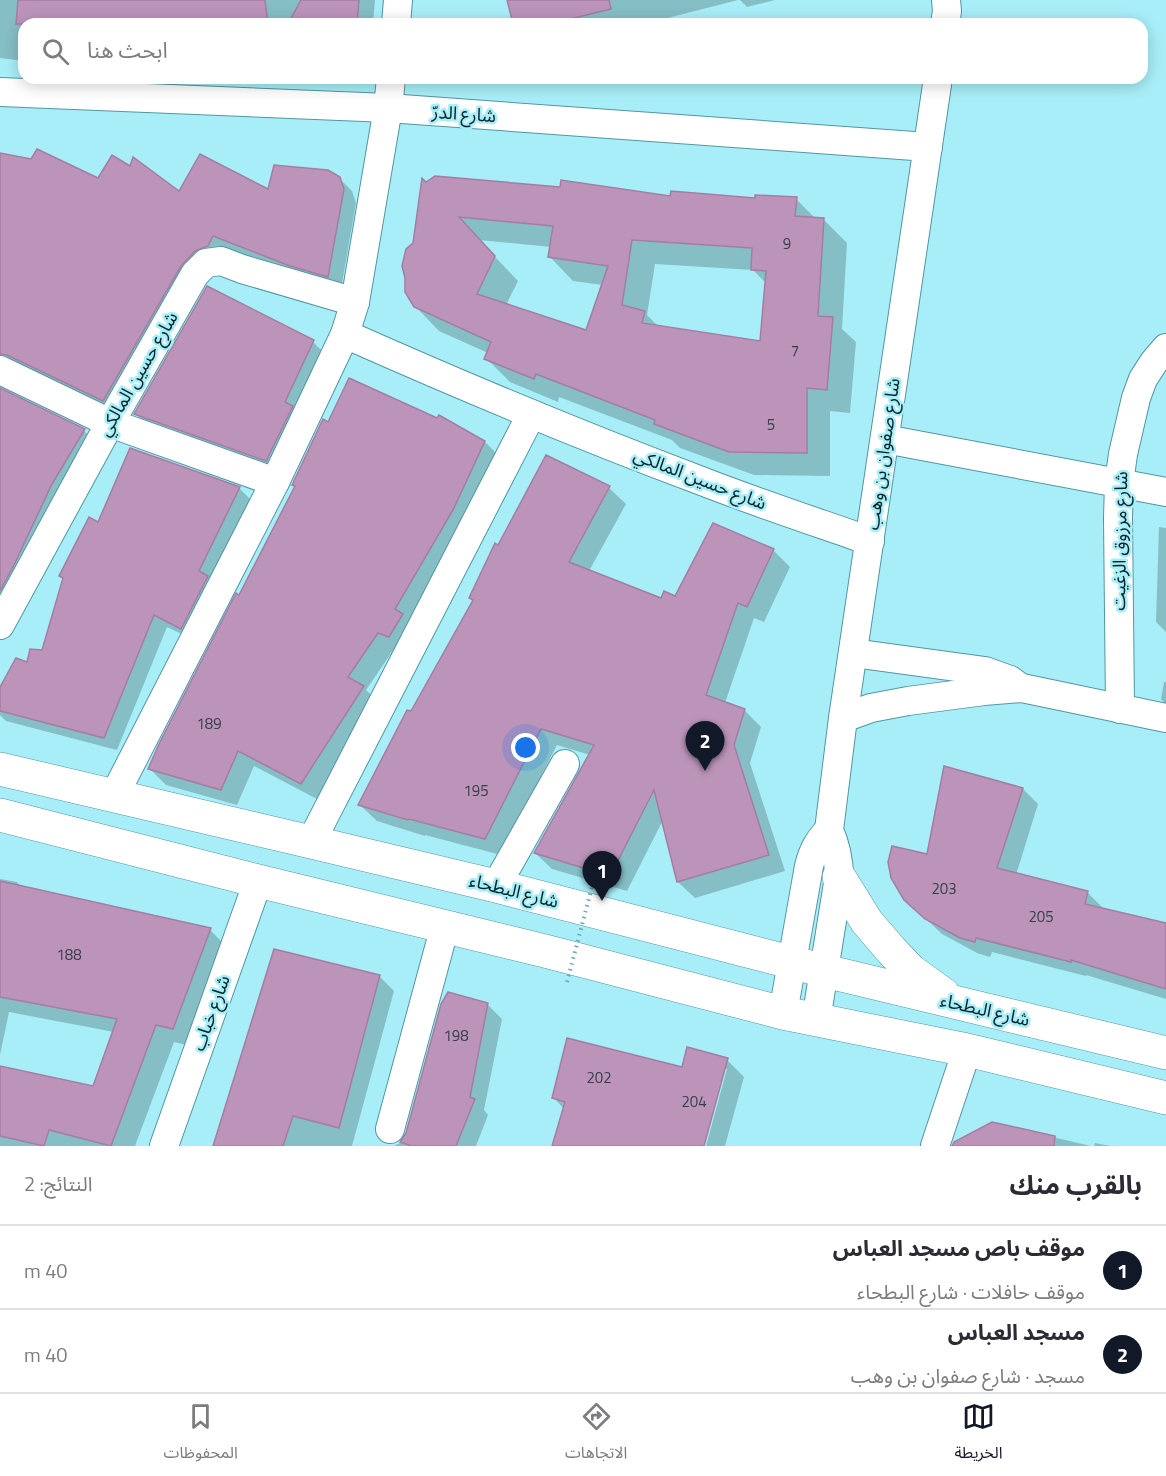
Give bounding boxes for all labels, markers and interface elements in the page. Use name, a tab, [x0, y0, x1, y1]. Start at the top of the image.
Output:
search box	[18, 18, 1148, 84]
text: ابحث هنا	[87, 33, 168, 67]
icon: search	[39, 35, 72, 68]
street label: شارع الدرّ	[430, 98, 497, 130]
house number: 9	[783, 232, 791, 255]
street label: شارع حسين المالكي	[91, 306, 185, 442]
house number: 7	[791, 339, 799, 362]
street label: شارع صفوان بن وهب	[858, 376, 908, 532]
house number: 5	[767, 413, 775, 436]
street label: شارع حسين المالكي	[629, 441, 771, 517]
street label: شارع مرزوق الزغيت	[1105, 471, 1135, 611]
house number: 189	[196, 712, 222, 735]
pin: 2	[686, 722, 724, 771]
your location	[511, 733, 540, 762]
house number: 195	[463, 779, 489, 802]
pin: 1	[582, 852, 622, 901]
street label: شارع البطحاء	[466, 866, 562, 916]
house number: 203	[931, 877, 957, 900]
house number: 205	[1028, 905, 1054, 928]
house number: 188	[56, 943, 82, 966]
street label: شارع خباب	[184, 971, 238, 1055]
street label: شارع البطحاء	[937, 986, 1033, 1034]
house number: 198	[443, 1024, 469, 1047]
house number: 202	[586, 1066, 612, 1089]
house number: 204	[681, 1090, 707, 1113]
text: بالقرب منك	[1010, 1165, 1142, 1204]
text: النتائج: 2	[24, 1168, 92, 1199]
text: موقف باص مسجد العباس	[833, 1231, 1085, 1265]
text: 40 m	[24, 1255, 68, 1286]
text: 1	[1117, 1255, 1128, 1286]
text: موقف حافلات · شارع البطحاء	[857, 1276, 1085, 1307]
text: مسجد العباس	[948, 1315, 1085, 1349]
text: 40 m	[24, 1339, 68, 1370]
text: 2	[1117, 1339, 1128, 1370]
text: مسجد · شارع صفوان بن وهب	[851, 1360, 1085, 1391]
tab: المحفوظات	[164, 1400, 238, 1470]
tab: الاتجاهات	[565, 1400, 627, 1470]
tab: الخريطة	[955, 1400, 1002, 1470]

